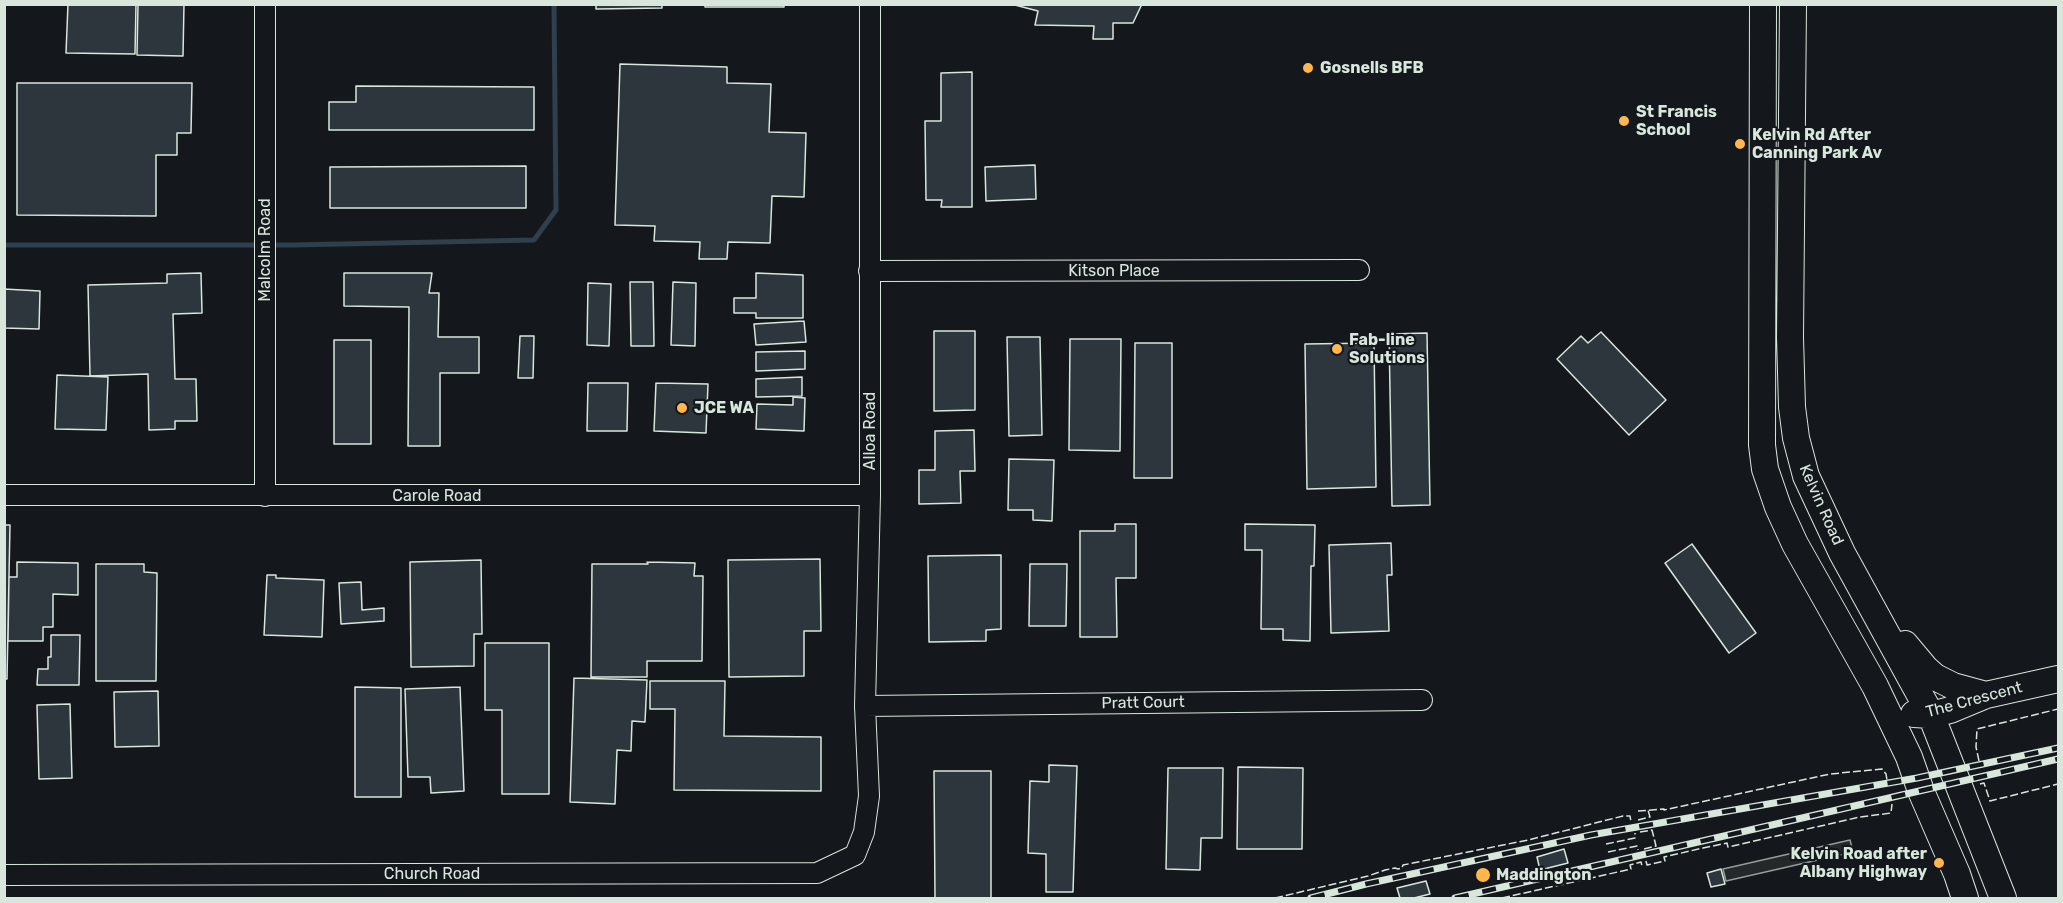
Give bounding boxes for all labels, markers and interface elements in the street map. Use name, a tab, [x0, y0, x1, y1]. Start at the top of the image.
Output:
place label: Gosnells BFB	[1320, 58, 1424, 78]
marker: Gosnells BFB	[1301, 61, 1315, 75]
place label: St Francis School	[1636, 102, 1717, 140]
marker: St Francis School	[1617, 114, 1631, 128]
place label: Kelvin Rd After Canning Park Av	[1752, 125, 1882, 163]
marker: Kelvin Rd After Canning Park Av	[1733, 137, 1747, 151]
street label: Malcolm Road	[255, 198, 275, 302]
street label: Kitson Place	[1068, 261, 1160, 281]
place label: Fab-line Solutions	[1349, 330, 1425, 368]
marker: Fab-line Solutions	[1330, 342, 1344, 356]
street label: Alloa Road	[860, 392, 880, 470]
place label: JCE WA	[694, 398, 754, 418]
marker: JCE WA	[675, 401, 689, 415]
street label: Kelvin Road	[1795, 462, 1847, 548]
street label: Carole Road	[392, 486, 482, 506]
street label: The Crescent	[1924, 678, 2024, 722]
street label: Pratt Court	[1101, 693, 1185, 713]
place label: Kelvin Road after Albany Highway	[1791, 844, 1927, 882]
marker: Kelvin Road after Albany Highway	[1932, 856, 1946, 870]
street label: Church Road	[384, 864, 480, 884]
place label: Maddington	[1496, 865, 1591, 885]
marker: Maddington	[1474, 866, 1492, 884]

